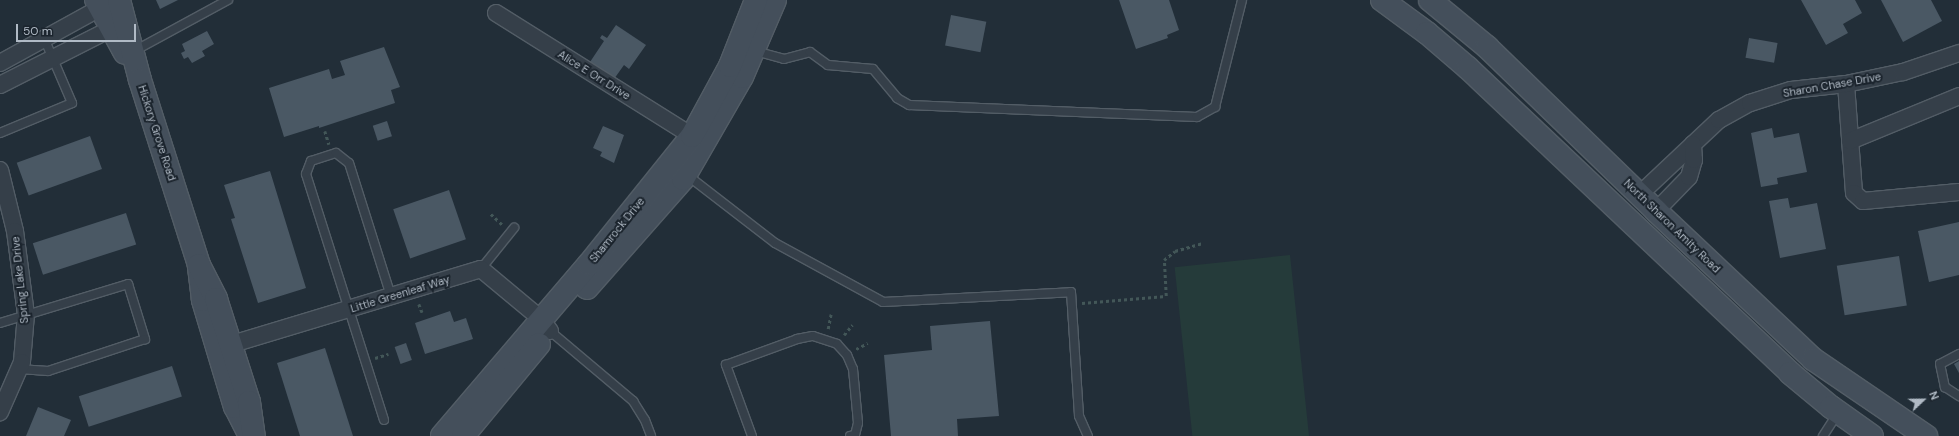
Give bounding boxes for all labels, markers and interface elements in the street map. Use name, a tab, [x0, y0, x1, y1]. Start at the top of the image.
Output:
scale bar	[18, 16, 138, 42]
text: 50 m	[23, 23, 52, 39]
street label: Alice E Orr Drive	[555, 48, 633, 102]
street label: Sharon Chase Drive	[1782, 70, 1882, 100]
street label: Hickory Grove Road	[135, 83, 179, 183]
street label: North Sharon Amity Road	[1621, 177, 1723, 275]
street label: Shamrock Drive	[587, 195, 647, 265]
street label: Spring Lake Drive	[9, 236, 31, 324]
street label: Little Greenleaf Way	[349, 273, 451, 315]
north arrow	[1903, 380, 1943, 420]
text: N	[1926, 389, 1942, 402]

